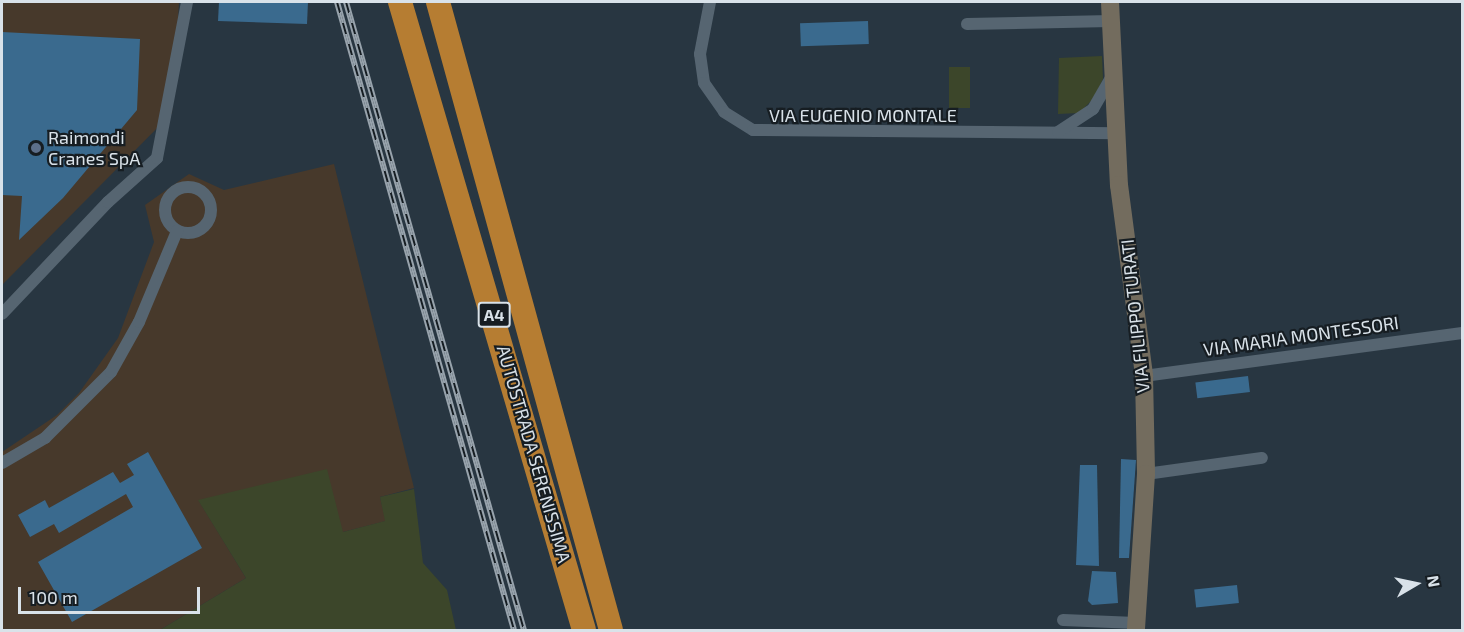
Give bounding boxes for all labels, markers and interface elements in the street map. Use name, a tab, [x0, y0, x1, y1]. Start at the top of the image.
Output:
street label: VIA EUGENIO MONTALE	[769, 104, 957, 126]
place label: Raimondi Cranes SpA	[48, 127, 140, 170]
marker: Raimondi Cranes SpA	[29, 141, 43, 155]
street label: VIA FILIPPO TURATI	[1116, 238, 1154, 394]
road number: A4	[478, 302, 510, 328]
street label: VIA MARIA MONTESSORI	[1201, 312, 1401, 360]
street label: AUTOSTRADA SERENISSIMA	[492, 342, 576, 566]
north arrow	[1386, 554, 1446, 614]
text: N	[1424, 574, 1445, 588]
scale bar	[21, 575, 202, 613]
text: 100 m	[29, 586, 78, 608]

